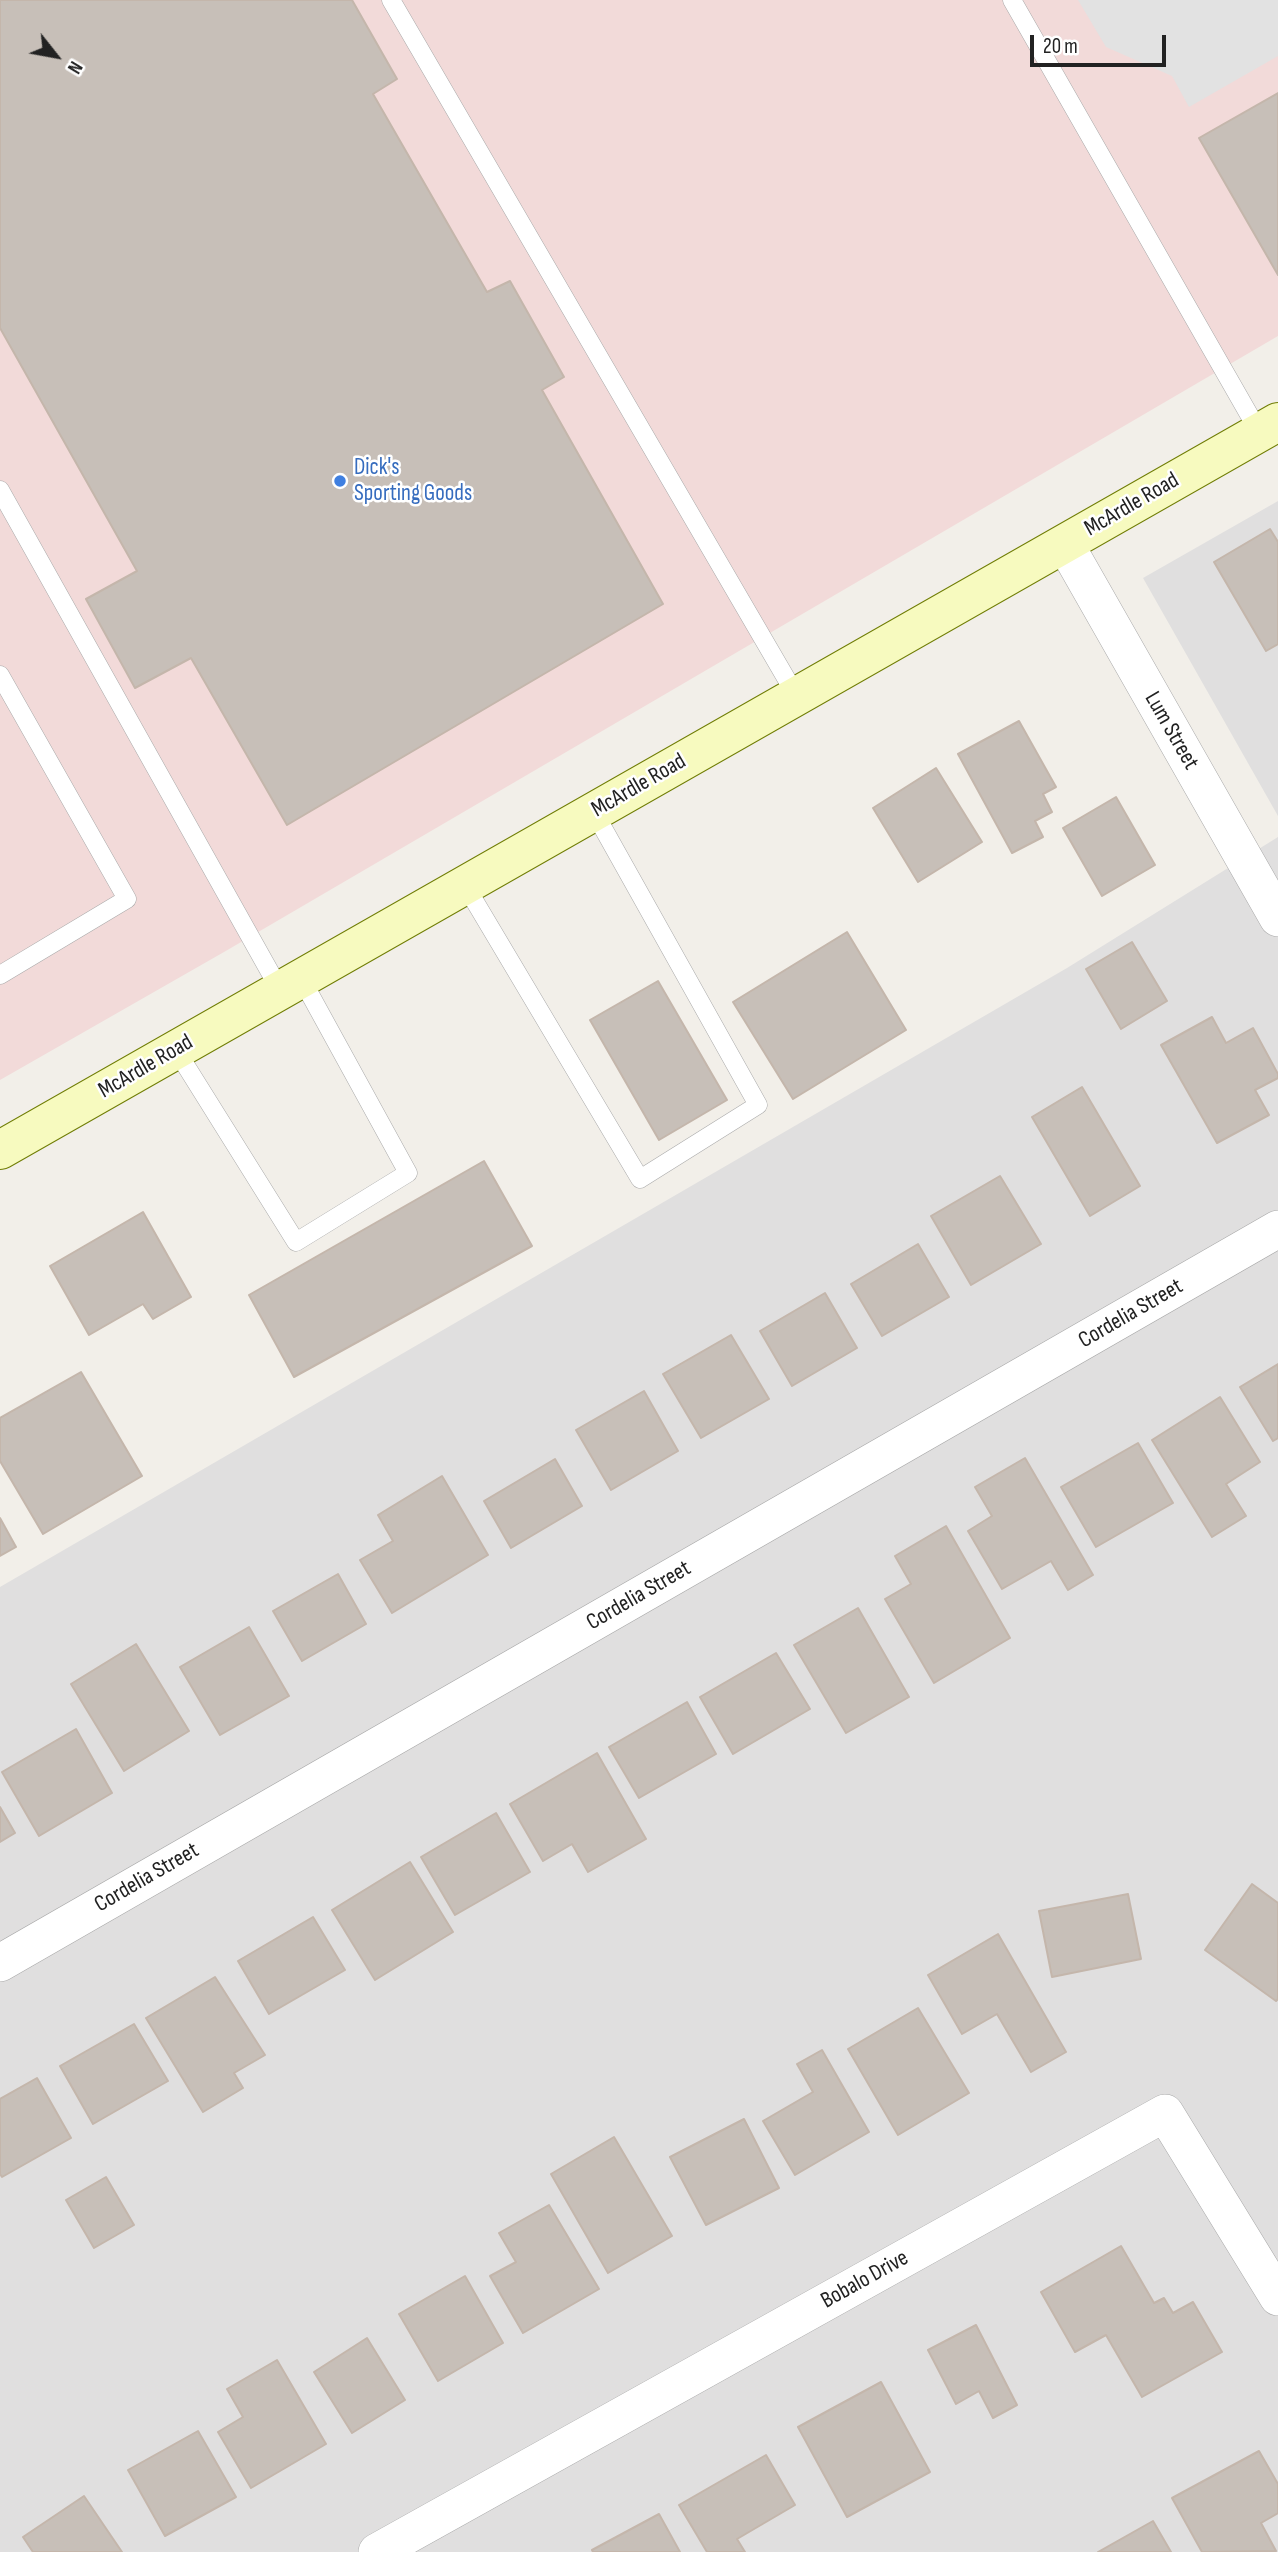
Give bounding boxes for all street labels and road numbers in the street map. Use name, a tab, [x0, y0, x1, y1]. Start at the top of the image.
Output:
street label: McArdle Road	[1080, 467, 1184, 543]
street label: Lum Street	[1138, 687, 1204, 775]
street label: McArdle Road	[587, 748, 691, 824]
street label: McArdle Road	[94, 1029, 198, 1105]
street label: Cordelia Street	[1074, 1273, 1188, 1355]
street label: Cordelia Street	[582, 1555, 696, 1637]
street label: Cordelia Street	[90, 1837, 204, 1919]
street label: Bobalo Drive	[816, 2245, 914, 2315]

